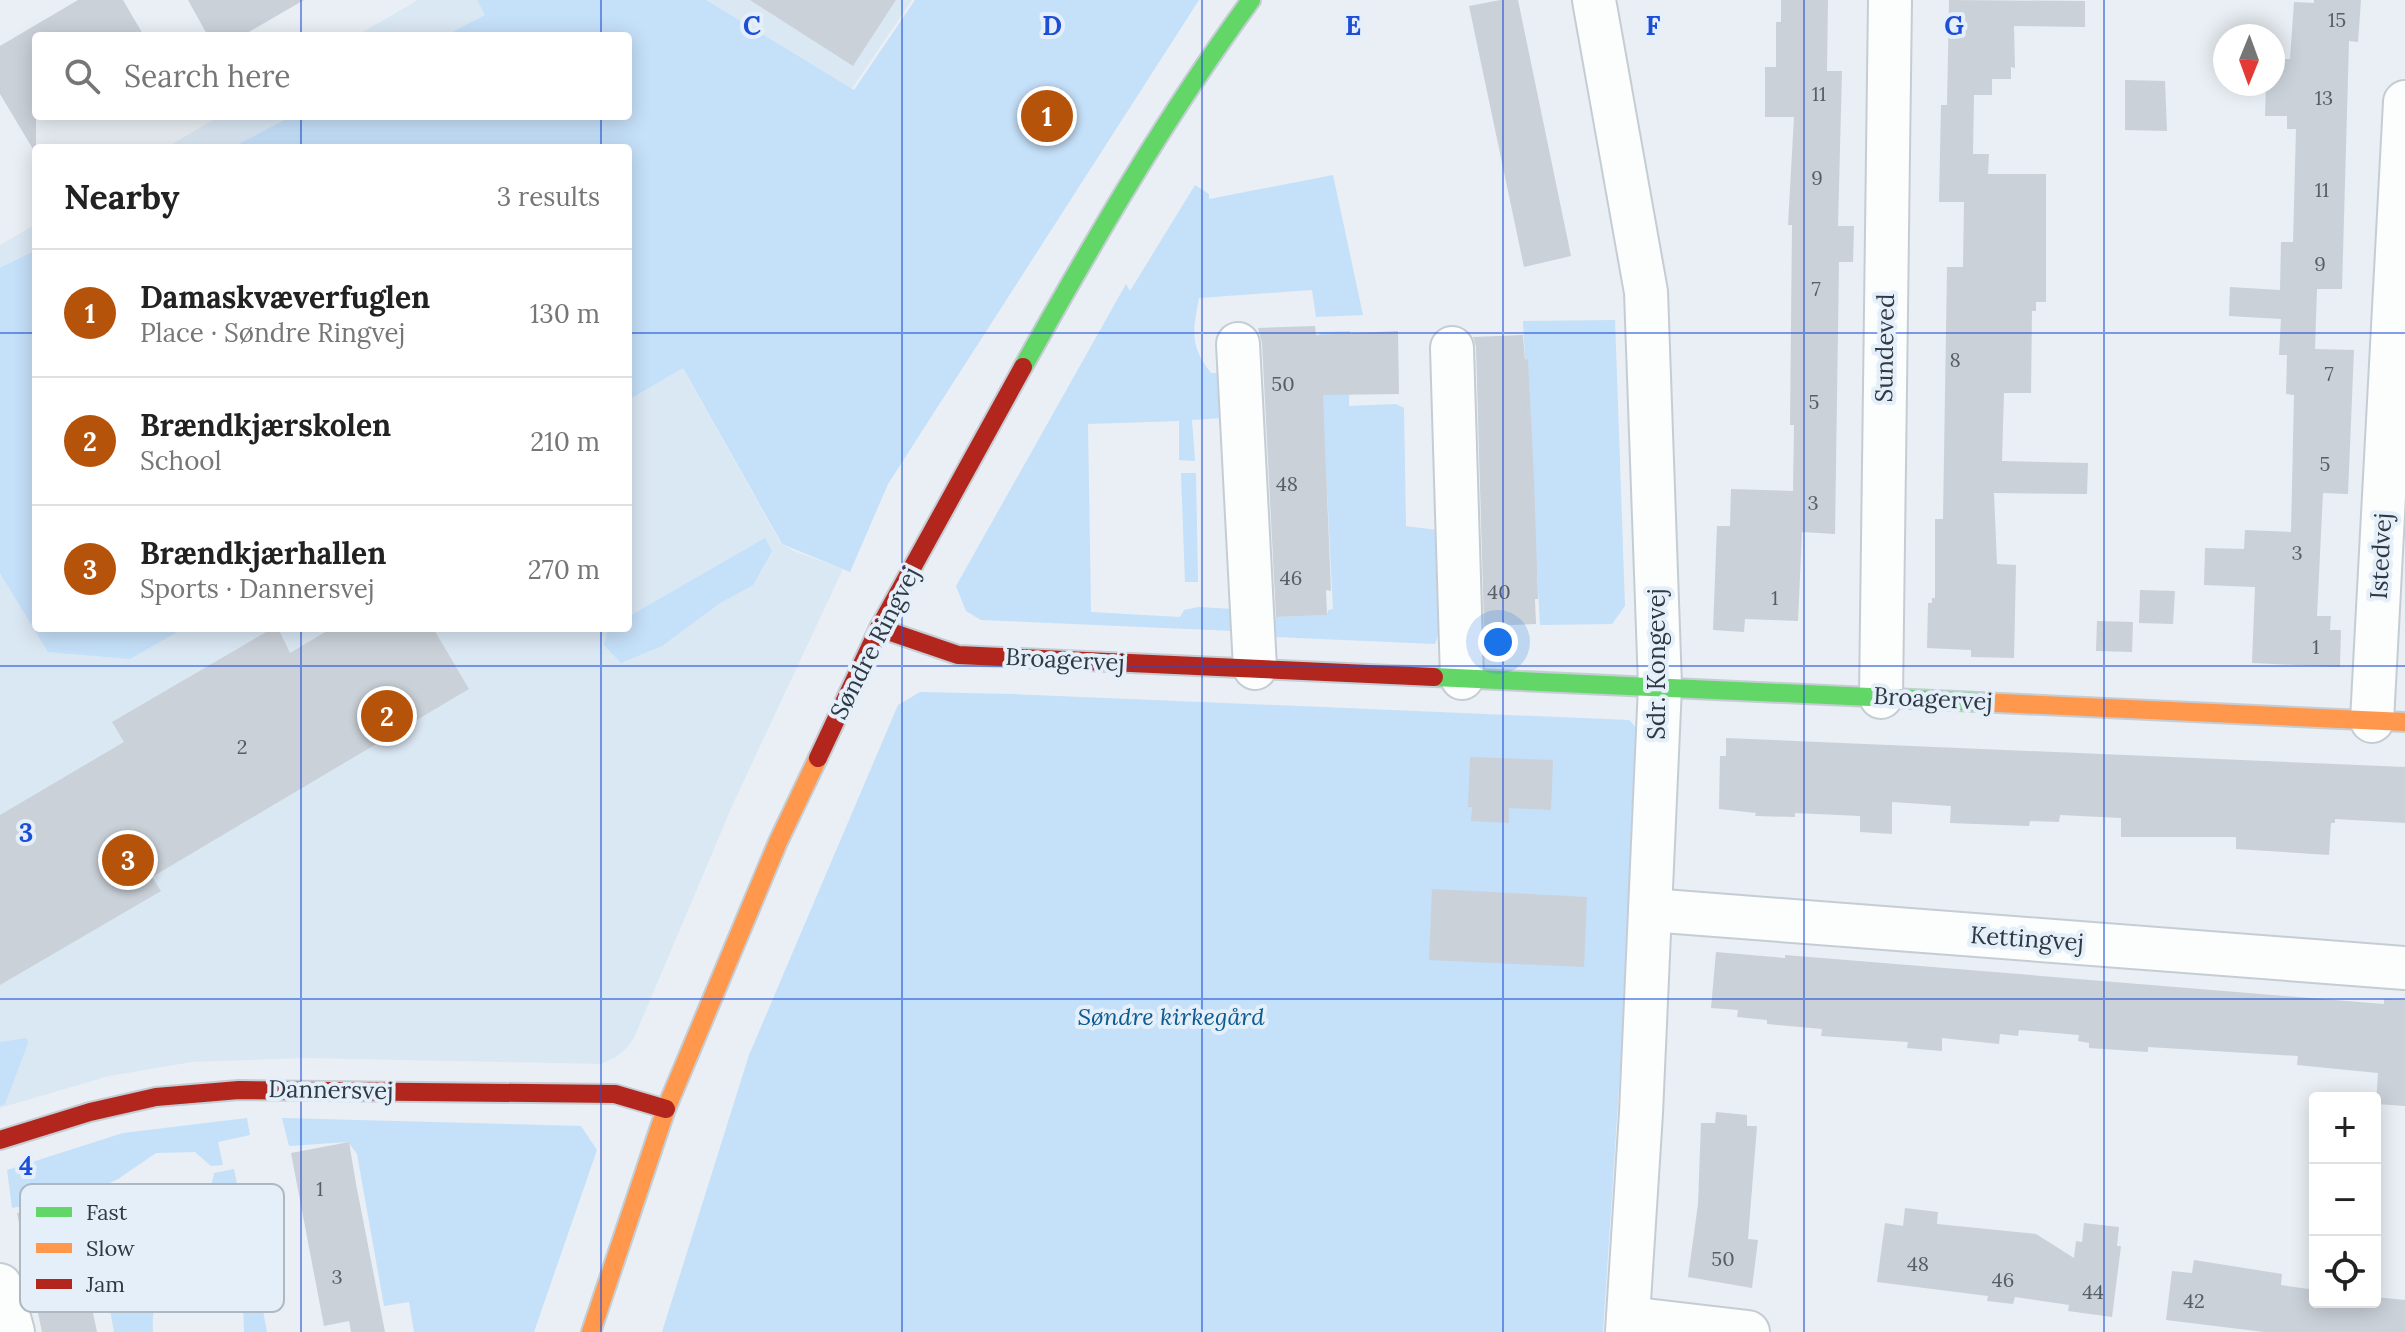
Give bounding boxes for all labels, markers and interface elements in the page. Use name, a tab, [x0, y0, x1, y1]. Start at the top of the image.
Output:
house number: 15	[2328, 7, 2346, 32]
text: C	[743, 9, 761, 42]
text: D	[1042, 9, 1062, 42]
text: E	[1345, 9, 1361, 42]
text: F	[1646, 9, 1661, 42]
text: G	[1944, 9, 1964, 42]
north arrow	[2213, 24, 2285, 96]
search box	[32, 32, 632, 120]
icon: search	[60, 54, 104, 98]
text: Search here	[124, 57, 291, 95]
house number: 11	[1812, 81, 1826, 106]
house number: 13	[2315, 85, 2333, 110]
pin: 1	[1021, 86, 1073, 146]
house number: 9	[1811, 165, 1823, 190]
text: Nearby	[64, 175, 180, 218]
house number: 11	[2315, 177, 2329, 202]
text: 3 results	[497, 180, 600, 213]
house number: 9	[2314, 251, 2326, 276]
house number: 7	[1811, 276, 1821, 301]
text: Damaskvæverfuglen	[140, 278, 430, 316]
street label: Sundeved	[1868, 293, 1901, 403]
text: 1	[85, 297, 95, 330]
text: 130 m	[530, 297, 600, 330]
text: Place · Søndre Ringvej	[140, 316, 405, 349]
house number: 8	[1949, 347, 1961, 372]
house number: 7	[2324, 361, 2334, 386]
house number: 50	[1271, 371, 1295, 396]
house number: 5	[1809, 389, 1819, 414]
text: Brændkjærskolen	[140, 406, 391, 444]
text: 2	[83, 425, 97, 458]
text: 210 m	[530, 425, 600, 458]
text: School	[140, 444, 222, 477]
house number: 5	[2320, 451, 2330, 476]
house number: 48	[1276, 471, 1298, 496]
house number: 3	[1807, 490, 1819, 515]
street label: Istedvej	[2363, 512, 2398, 600]
text: Brændkjærhallen	[140, 534, 386, 572]
house number: 3	[2291, 540, 2303, 565]
text: 3	[83, 553, 97, 586]
text: 270 m	[528, 553, 600, 586]
street label: Søndre Ringvej	[823, 561, 926, 724]
house number: 46	[1280, 565, 1302, 590]
text: Sports · Dannersvej	[140, 572, 375, 605]
house number: 40	[1487, 579, 1511, 604]
house number: 1	[1771, 585, 1779, 610]
street label: Sdr. Kongevej	[1641, 588, 1672, 740]
your location	[1478, 622, 1518, 662]
house number: 1	[2312, 634, 2320, 659]
street label: Broagervej	[1005, 641, 1125, 678]
street label: Broagervej	[1873, 680, 1993, 717]
pin: 2	[361, 686, 413, 746]
house number: 2	[237, 734, 247, 759]
text: 3	[19, 816, 33, 849]
pin: 3	[102, 830, 154, 890]
street label: Kettingvej	[1969, 919, 2085, 958]
park label: Søndre kirkegård	[1077, 1001, 1265, 1032]
street label: Dannersvej	[268, 1073, 394, 1106]
map controls	[2309, 1092, 2381, 1308]
button: +	[2309, 1092, 2381, 1164]
text: 4	[19, 1149, 33, 1182]
button: −	[2309, 1164, 2381, 1236]
house number: 1	[316, 1176, 324, 1201]
legend	[20, 1184, 284, 1312]
text: Fast	[86, 1198, 128, 1226]
text: Slow	[86, 1234, 135, 1262]
button: locate	[2309, 1236, 2381, 1308]
house number: 50	[1711, 1246, 1735, 1271]
house number: 48	[1907, 1251, 1929, 1276]
house number: 3	[331, 1264, 343, 1289]
house number: 46	[1992, 1267, 2014, 1292]
text: Jam	[85, 1270, 125, 1298]
house number: 44	[2082, 1279, 2104, 1304]
house number: 42	[2183, 1288, 2205, 1313]

